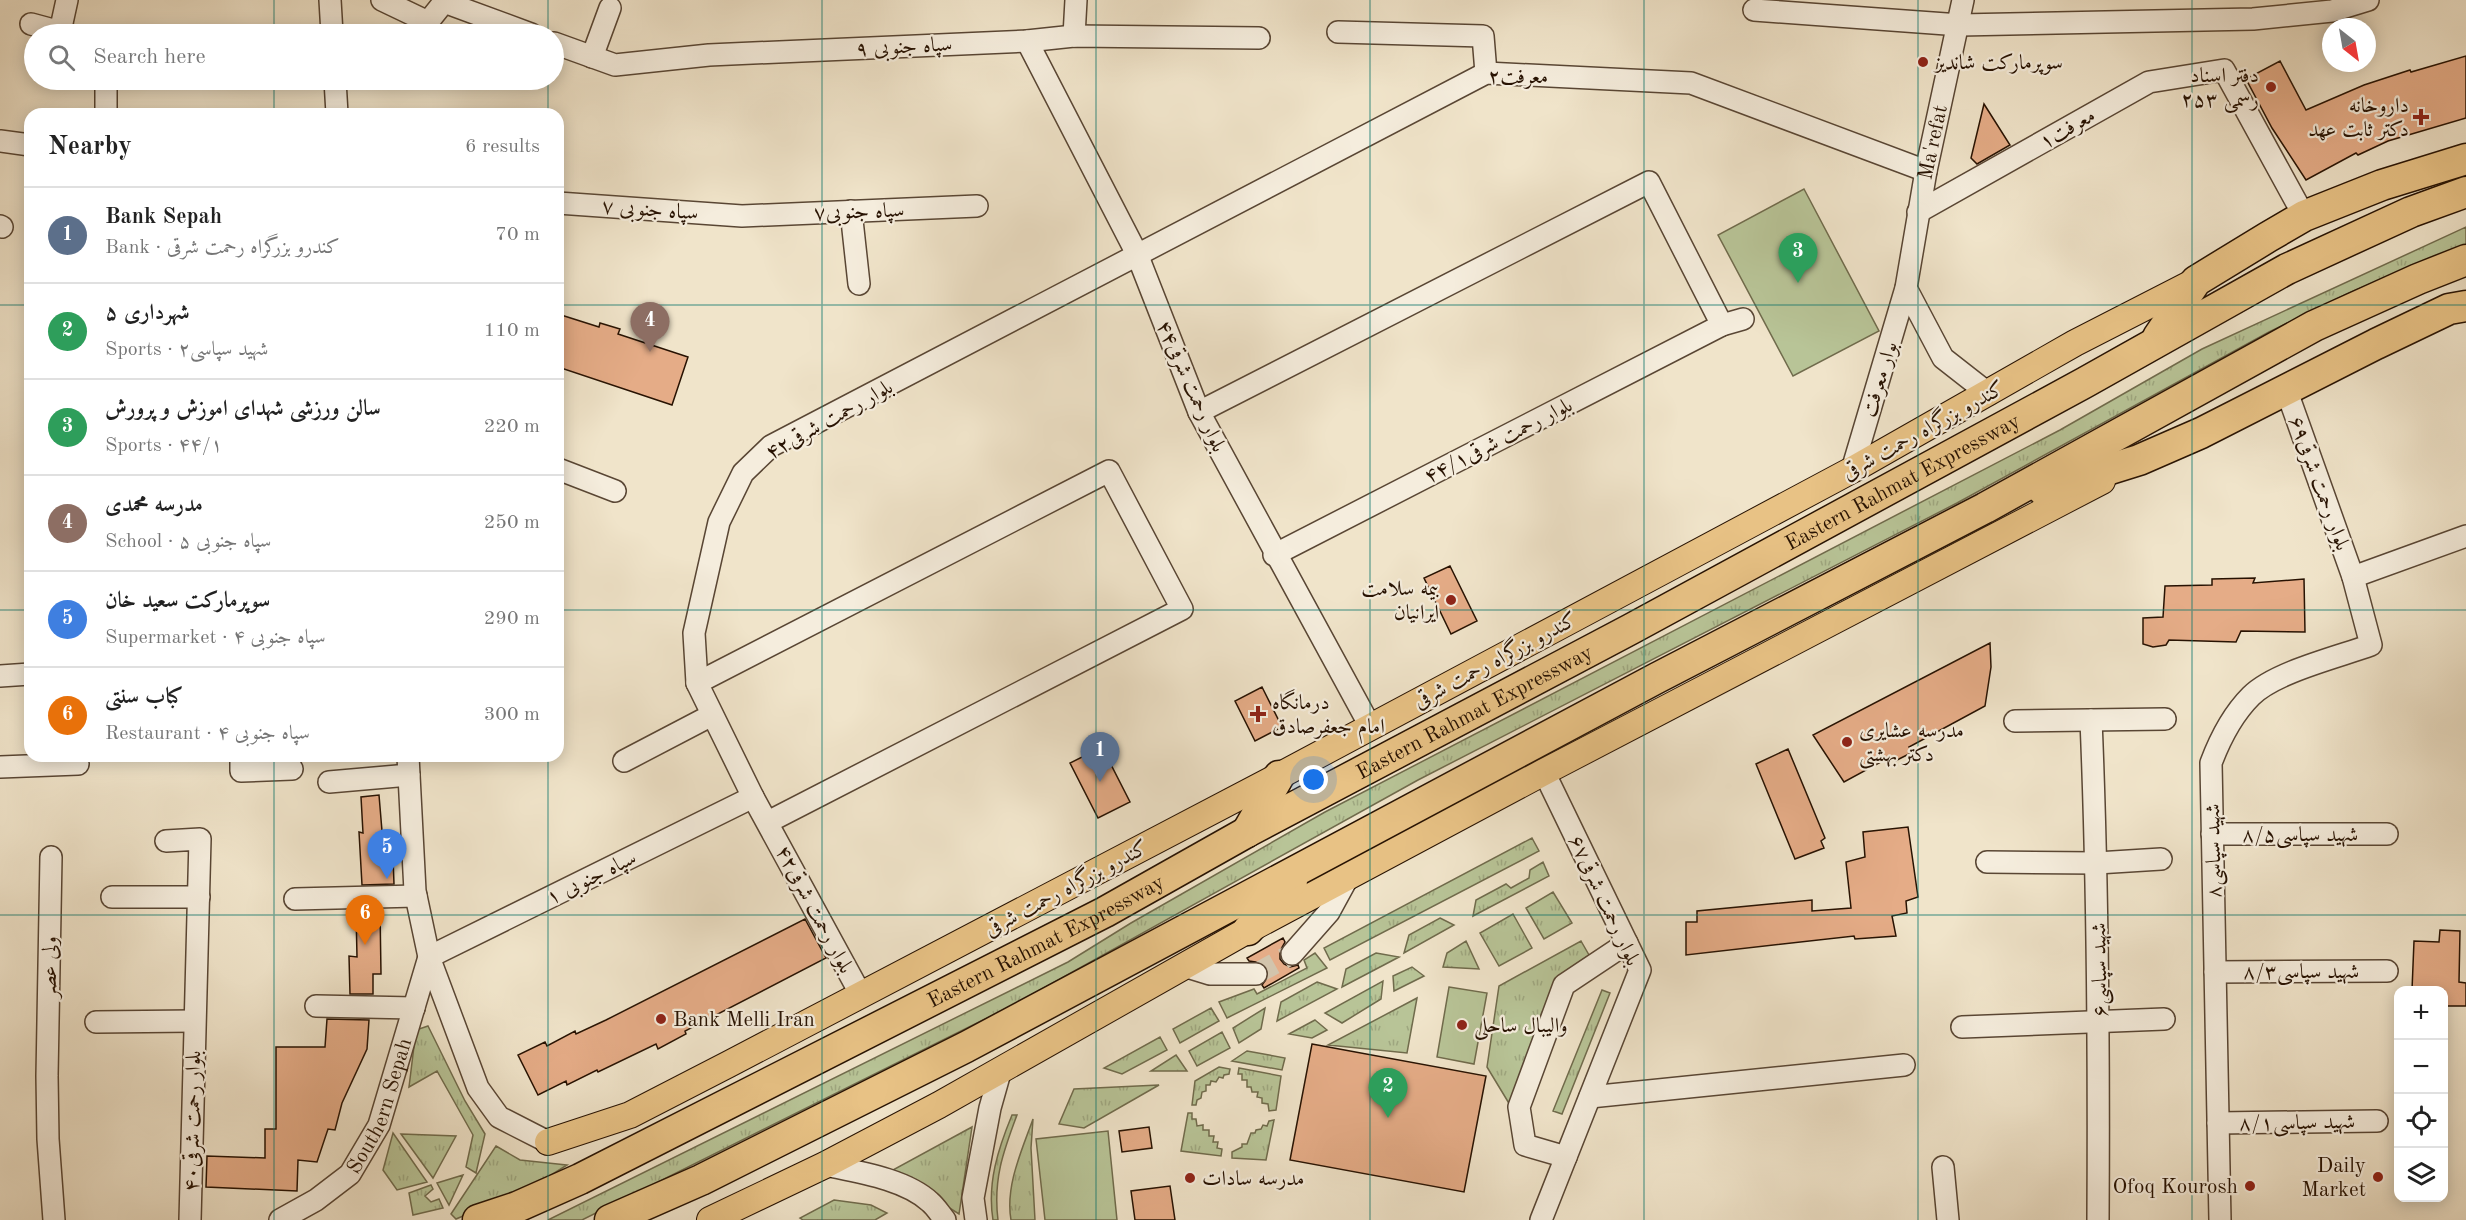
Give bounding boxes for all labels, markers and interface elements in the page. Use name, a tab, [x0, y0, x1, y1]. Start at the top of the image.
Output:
north arrow	[2322, 18, 2376, 72]
search box	[24, 24, 564, 90]
street label: ۹ سپاه جنوبی	[855, 34, 953, 64]
icon: search	[45, 41, 78, 74]
text: Search here	[93, 46, 206, 68]
place label: سوپرمارکت شاندیز	[1933, 53, 2063, 75]
marker: سوپرمارکت شاندیز	[1916, 55, 1930, 69]
place label: دفتر اسناد رسمی ۲۵۳	[2181, 66, 2259, 113]
street label: معرفت۲	[1488, 67, 1548, 89]
marker: دفتر اسناد رسمی ۲۵۳	[2264, 80, 2278, 94]
place label: داروخانه دکتر ثابت عهد	[2308, 96, 2409, 141]
street label: Ma'refat	[1915, 103, 1952, 182]
street label: معرفت۱	[2036, 105, 2100, 154]
marker: داروخانه دکتر ثابت عهد	[2414, 110, 2428, 124]
text: Nearby	[48, 134, 132, 160]
text: 6 results	[465, 137, 540, 157]
street label: ۷ سپاه جنوبی	[601, 197, 699, 227]
street label: سپاه جنوبی۷	[813, 200, 905, 228]
text: Bank Sepah	[105, 206, 222, 228]
text: 1	[62, 225, 73, 245]
text: 70 m	[495, 225, 540, 245]
pin: 3	[1778, 234, 1818, 283]
text: Bank · کندرو بزرگراه رحمت شرقی	[105, 238, 340, 258]
text: شهرداری ۵	[105, 302, 190, 324]
pin: 4	[630, 302, 670, 352]
street label: ۴۴بلوار رحمت شرقی	[1150, 317, 1230, 456]
text: 2	[62, 321, 73, 341]
text: 110 m	[484, 321, 540, 341]
street label: بوار معرفت	[1859, 339, 1903, 420]
text: Sports · شهید سپاسی۲	[105, 340, 268, 360]
street label: کندرو بزرگراه رحمت شرقی	[1837, 374, 2009, 486]
street label: بلوار رحمت شرقی۴۲	[762, 376, 898, 466]
street label: بلوار رحمت شرقی۴۴/۱	[1421, 394, 1577, 489]
text: سالن ورزشی شهدای اموزش و پرورش	[105, 398, 381, 420]
street label: Eastern Rahmat Expressway	[1782, 411, 2024, 555]
street label: بلوار رحمت شرقی۶۹	[2283, 413, 2354, 554]
text: 3	[62, 417, 73, 437]
text: 220 m	[484, 417, 540, 437]
text: Sports · ۴۴/۱	[105, 436, 222, 456]
text: مدرسه محمدی	[105, 494, 203, 516]
text: 4	[62, 513, 73, 533]
text: 250 m	[484, 513, 540, 533]
text: School · ۵ سپاه جنوبی	[105, 532, 271, 552]
place label: بیمه سلامت ایرانیان	[1361, 579, 1440, 624]
text: سوپرمارکت سعید خان	[105, 590, 270, 612]
marker: بیمه سلامت ایرانیان	[1444, 593, 1458, 607]
street label: کندرو بزرگراه رحمت شرقی	[1408, 605, 1582, 715]
text: 5	[62, 609, 73, 629]
text: 290 m	[484, 609, 540, 629]
text: Supermarket · ۴ سپاه جنوبی	[105, 628, 326, 648]
street label: Eastern Rahmat Expressway	[1353, 642, 1596, 784]
text: کباب سنتی	[105, 686, 183, 708]
place label: درمانگاه امام جعفرصادق	[1272, 689, 1385, 744]
text: 6	[62, 705, 73, 725]
text: 300 m	[484, 705, 540, 725]
marker: درمانگاه امام جعفرصادق	[1249, 705, 1267, 723]
place label: مدرسه عشایری دکتر بهشتی	[1859, 721, 1964, 769]
text: Restaurant · ۴ سپاه جنوبی	[105, 724, 310, 744]
pin: 1	[1080, 732, 1120, 782]
marker: مدرسه عشایری دکتر بهشتی	[1840, 735, 1854, 749]
your location	[1299, 765, 1328, 794]
street label: شهید سپاسی۸	[2203, 803, 2229, 898]
street label: شهید سپاسی۸/۵	[2242, 825, 2358, 849]
pin: 5	[368, 830, 406, 879]
street label: بلوار رحمت شرقی۶۷	[1562, 832, 1644, 970]
street label: کندرو بزرگراه رحمت شرقی	[979, 833, 1153, 943]
street label: بلوار رحمت شرقی۴۲	[769, 842, 857, 978]
street label: ۱ سپاه جنوبی	[543, 848, 641, 912]
street label: Eastern Rahmat Expressway	[925, 872, 1168, 1012]
pin: 6	[346, 896, 385, 945]
street label: شهید سپاسی۶	[2089, 922, 2115, 1017]
street label: ولی عصر	[39, 936, 64, 1000]
street label: شهید سپاسی۸/۳	[2243, 962, 2359, 986]
map controls	[2394, 986, 2448, 1202]
button: +	[2394, 986, 2448, 1040]
place label: Bank Melli Iran	[673, 1010, 815, 1031]
marker: Bank Melli Iran	[654, 1012, 668, 1026]
place label: والیبال ساحلی	[1474, 1016, 1568, 1041]
marker: والیبال ساحلی	[1455, 1018, 1469, 1032]
street label: Southern Sepah	[344, 1036, 416, 1178]
button: −	[2394, 1040, 2448, 1094]
street label: بلوار رحمت شرقی۴۰	[181, 1050, 207, 1192]
pin: 2	[1368, 1068, 1408, 1118]
button: locate	[2394, 1094, 2448, 1148]
street label: شهید سپاسی۸/۱	[2239, 1112, 2355, 1138]
button: layers	[2394, 1148, 2448, 1202]
place label: Daily Market	[2301, 1156, 2366, 1201]
place label: مدرسه سادات	[1202, 1169, 1304, 1190]
marker: Daily Market	[2371, 1170, 2385, 1184]
marker: مدرسه سادات	[1183, 1171, 1197, 1185]
place label: Ofoq Kourosh	[2112, 1177, 2238, 1198]
marker: Ofoq Kourosh	[2243, 1179, 2257, 1193]

